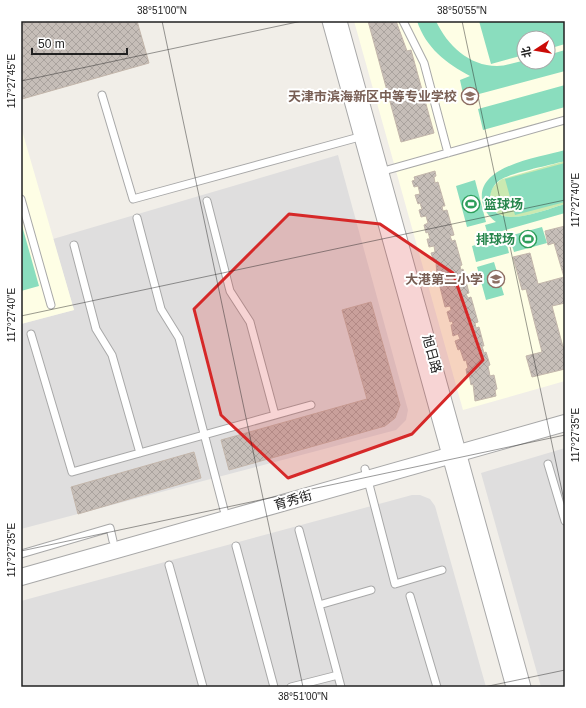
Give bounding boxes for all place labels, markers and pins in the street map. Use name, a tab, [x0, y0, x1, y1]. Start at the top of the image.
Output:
school or university icon: 天津市滨海新区中等专业学校	[460, 86, 480, 106]
place label: 天津市滨海新区中等专业学校	[288, 89, 457, 104]
sports icon: 篮球场	[461, 194, 481, 214]
place label: 篮球场	[484, 197, 523, 212]
sports icon: 排球场	[518, 229, 538, 249]
place label: 排球场	[476, 232, 515, 247]
school or university icon: 大港第二小学	[486, 269, 506, 289]
place label: 大港第二小学	[405, 272, 483, 287]

